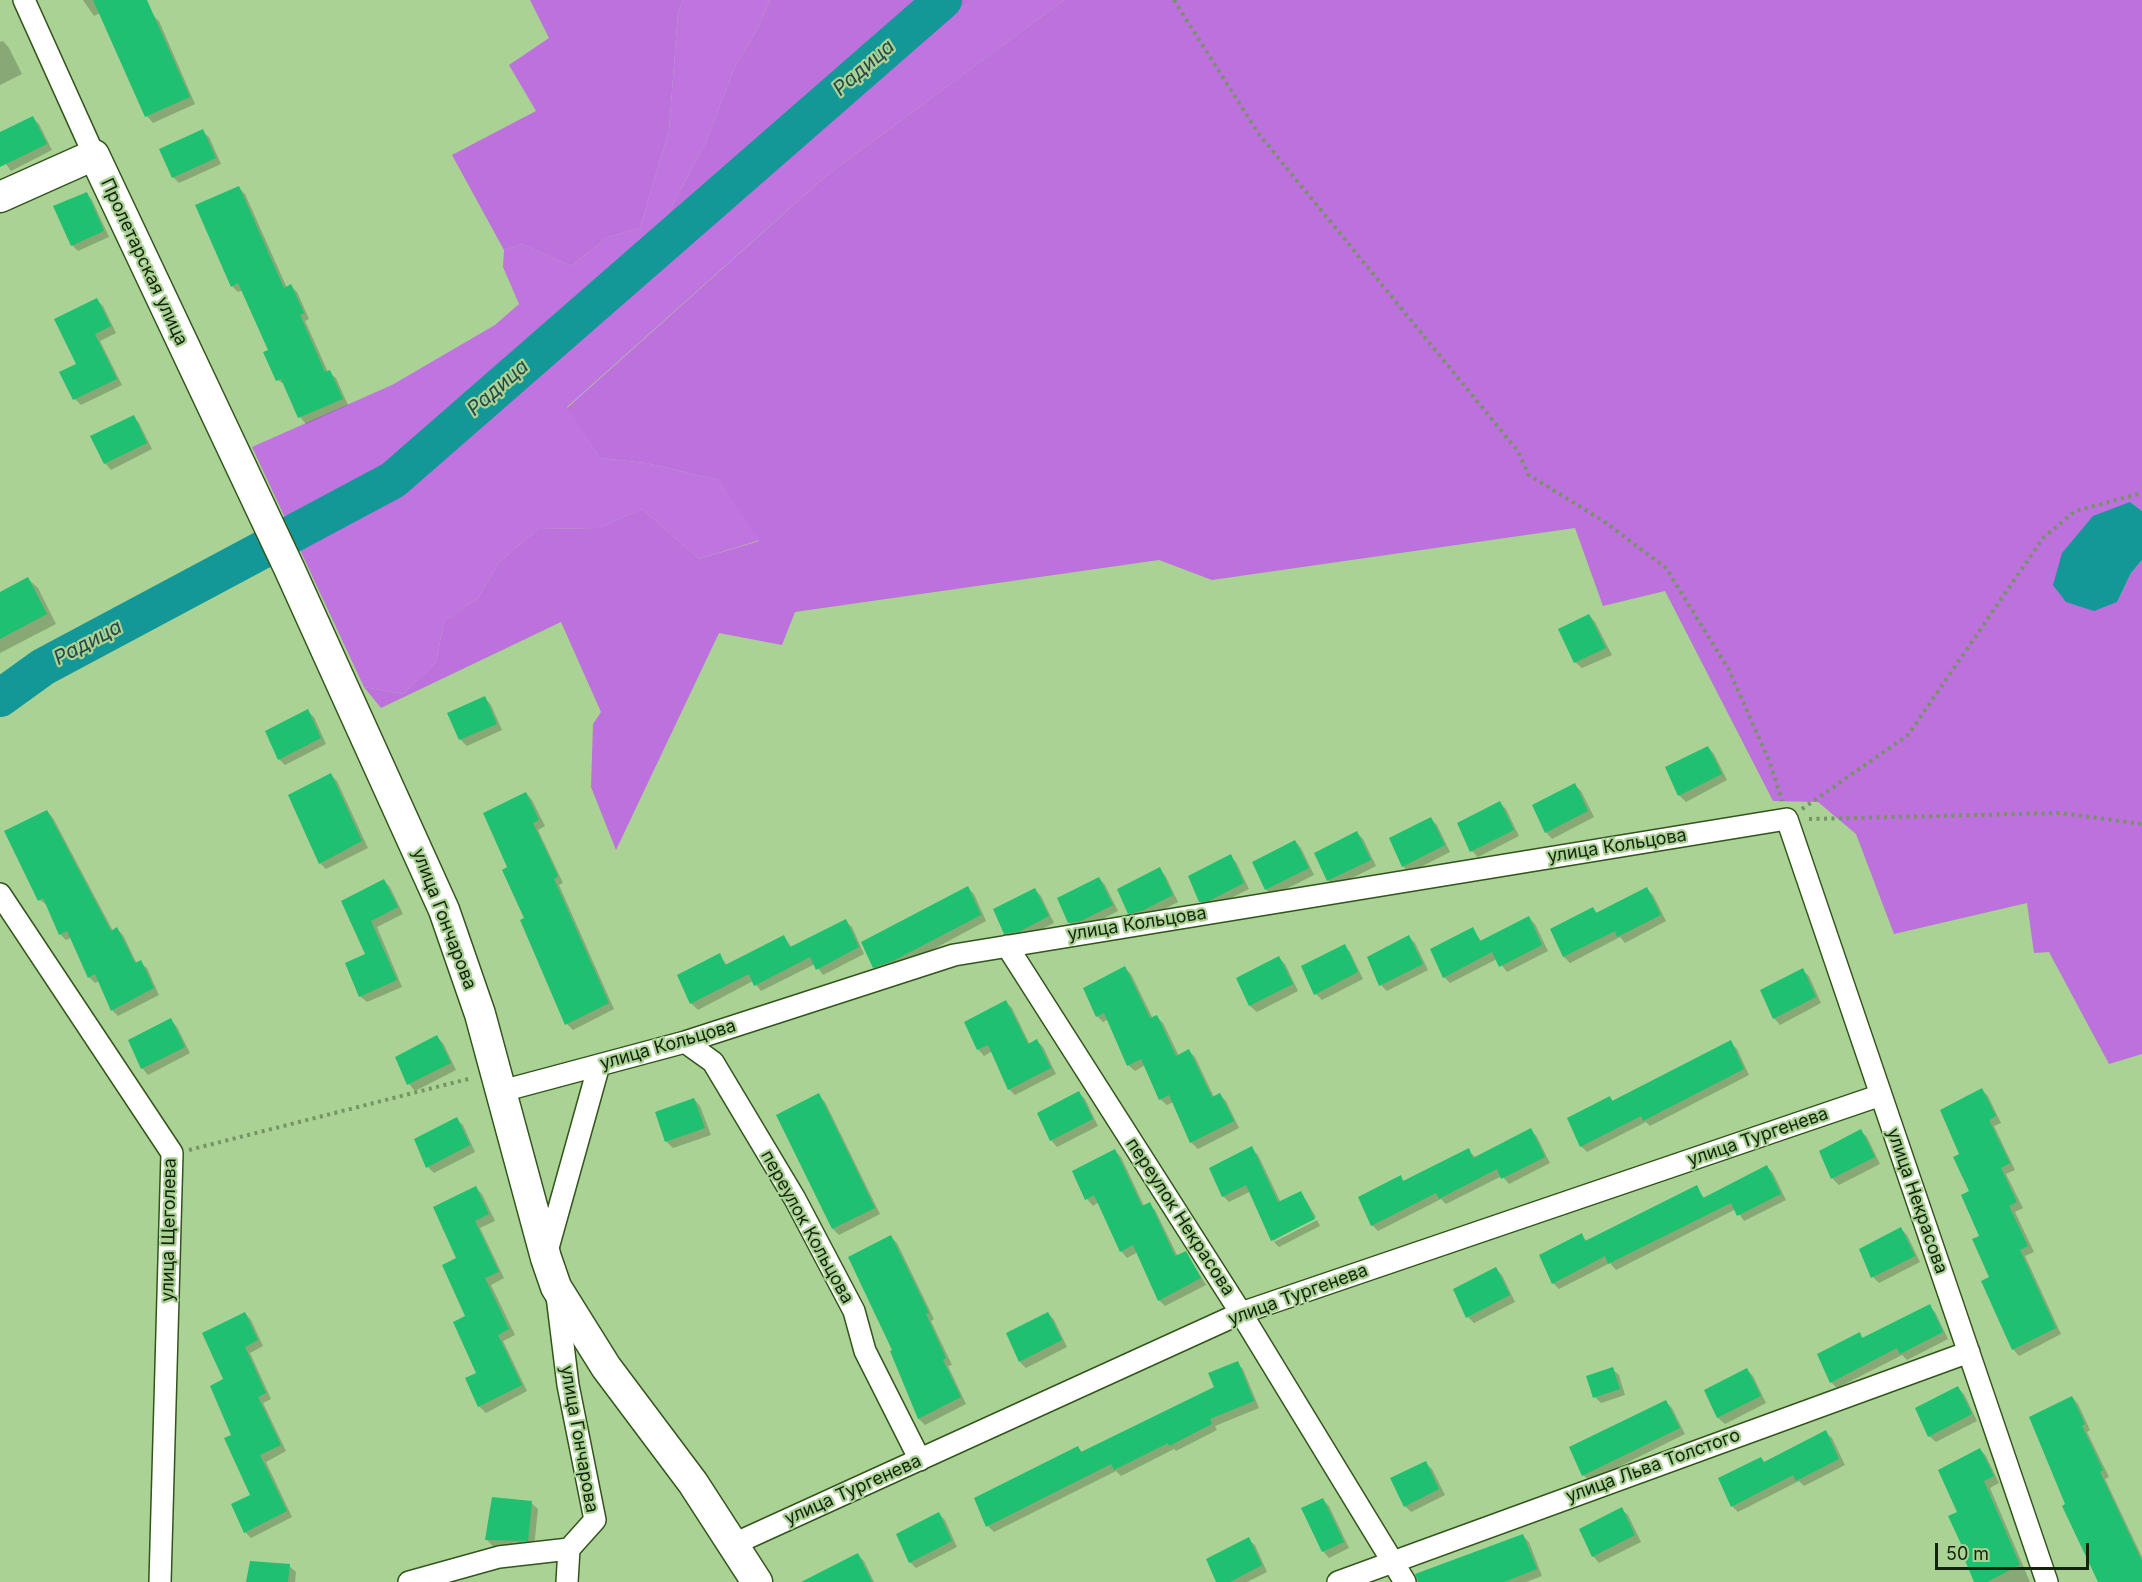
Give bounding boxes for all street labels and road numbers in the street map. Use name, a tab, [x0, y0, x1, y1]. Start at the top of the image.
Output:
street label: Пролетарская улица	[96, 175, 192, 349]
street label: улица Кольцова	[1546, 824, 1688, 868]
street label: улица Гончарова	[407, 845, 481, 993]
street label: улица Кольцова	[1066, 902, 1208, 946]
street label: улица Кольцова	[597, 1015, 739, 1075]
street label: улица Тургенева	[1685, 1103, 1831, 1171]
street label: улица Некрасова	[1882, 1125, 1952, 1277]
street label: переулок Некрасова	[1121, 1134, 1239, 1300]
street label: переулок Кольцова	[756, 1147, 858, 1307]
street label: улица Щеголева	[157, 1158, 181, 1302]
street label: улица Тургенева	[1225, 1260, 1371, 1330]
street label: улица Гончарова	[555, 1364, 603, 1514]
street label: улица Льва Толстого	[1563, 1424, 1743, 1508]
street label: улица Тургенева	[781, 1450, 925, 1530]

